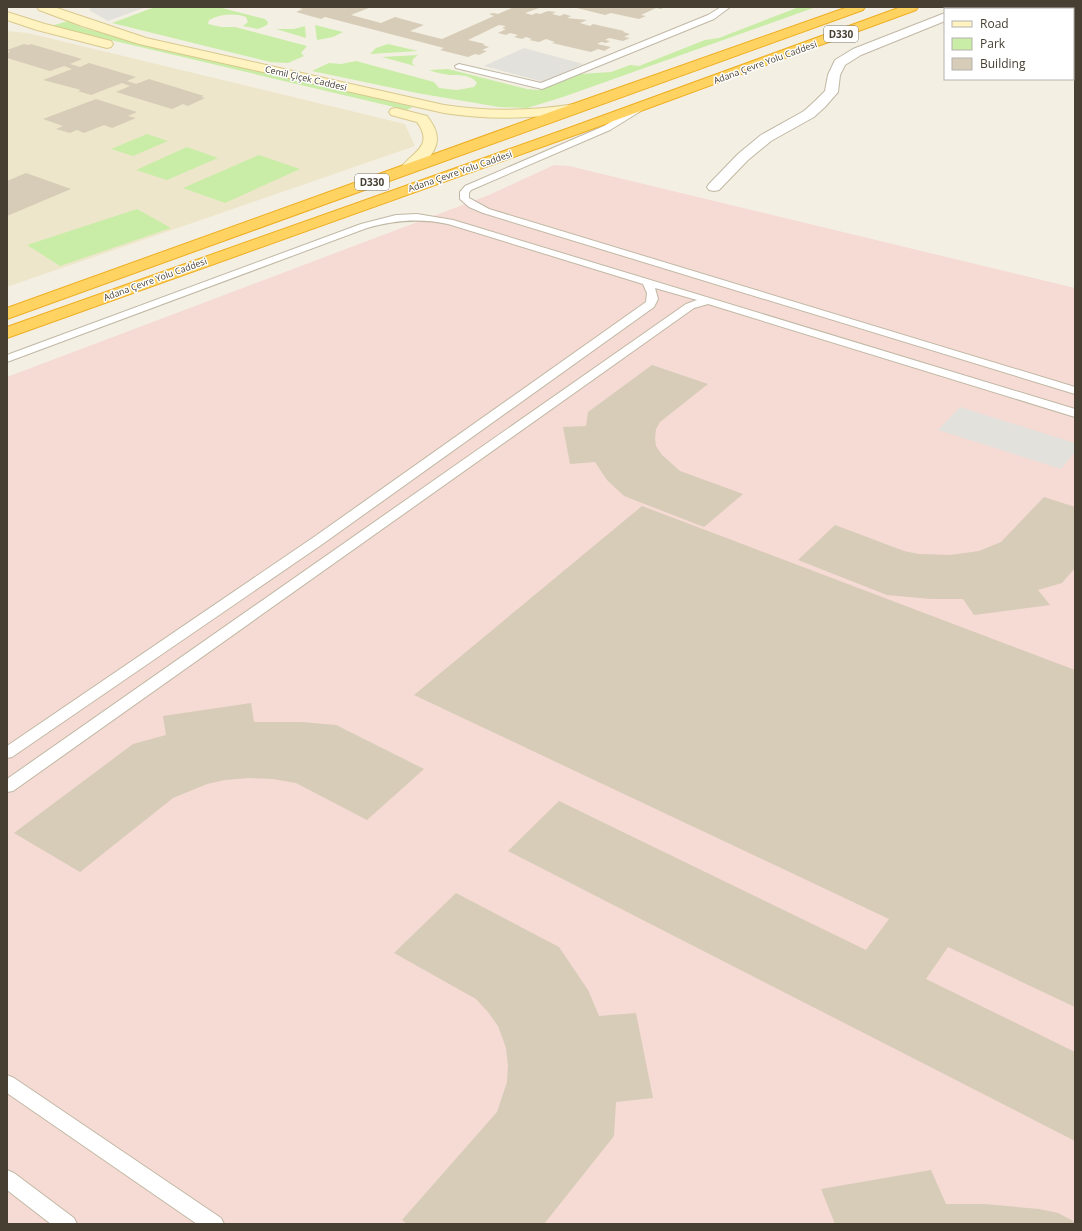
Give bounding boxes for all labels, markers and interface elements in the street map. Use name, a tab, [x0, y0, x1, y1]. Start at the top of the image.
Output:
legend	[944, 8, 1074, 80]
text: Road	[980, 15, 1009, 32]
road number: D330	[824, 26, 858, 42]
text: Park	[980, 35, 1006, 52]
street label: Adana Çevre Yolu Caddesi	[711, 37, 819, 87]
text: Building	[980, 55, 1026, 72]
street label: Cemil Çiçek Caddesi	[264, 62, 348, 94]
street label: Adana Çevre Yolu Caddesi	[406, 147, 514, 195]
road number: D330	[355, 174, 389, 190]
street label: Adana Çevre Yolu Caddesi	[101, 254, 209, 304]

